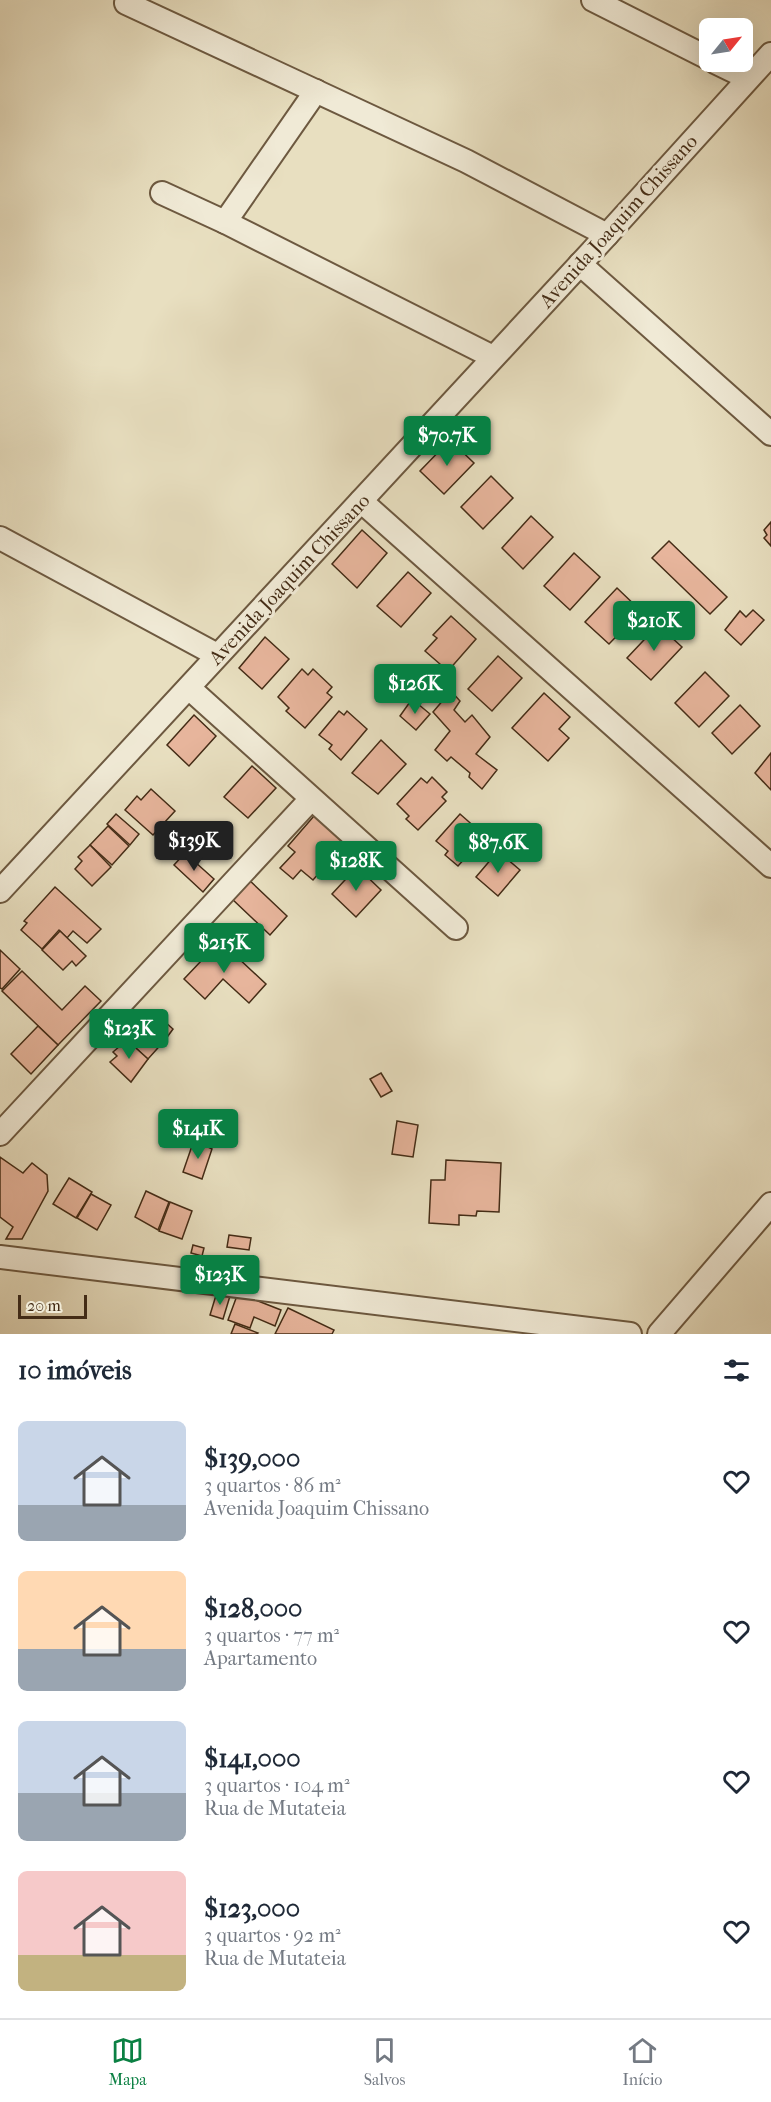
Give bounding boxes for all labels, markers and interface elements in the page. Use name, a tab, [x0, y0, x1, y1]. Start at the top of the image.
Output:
north arrow	[699, 18, 753, 72]
map controls	[699, 18, 753, 72]
street label: Avenida Joaquim Chissano	[534, 130, 702, 313]
pin: $70.7K	[398, 416, 496, 467]
text: $70.7K	[418, 424, 476, 447]
street label: Avenida Joaquim Chissano	[204, 489, 375, 670]
pin: $210K	[612, 601, 696, 652]
text: $210K	[627, 609, 681, 632]
pin: $126K	[373, 664, 457, 715]
text: $126K	[388, 672, 442, 695]
pin: $139K	[152, 821, 236, 872]
pin: $87.6K	[449, 823, 547, 874]
text: $139K	[168, 829, 220, 852]
text: $87.6K	[468, 831, 528, 854]
pin: $128K	[314, 841, 398, 892]
text: $128K	[329, 849, 383, 872]
pin: $215K	[182, 923, 266, 974]
text: $215K	[198, 931, 250, 954]
pin: $123K	[87, 1009, 171, 1060]
text: $123K	[103, 1017, 155, 1040]
pin: $141K	[156, 1109, 240, 1160]
text: $141K	[172, 1117, 224, 1140]
pin: $123K	[178, 1255, 262, 1306]
text: $123K	[194, 1263, 246, 1286]
scale bar	[18, 1292, 87, 1320]
text: 20 m	[27, 1296, 61, 1315]
icon: filters	[720, 1354, 753, 1387]
text: 10 imóveis	[18, 1355, 132, 1386]
text: $139,000	[204, 1443, 300, 1474]
icon: home	[66, 1445, 138, 1517]
icon: heart	[720, 1465, 753, 1498]
text: 3 quartos · 86 m²	[204, 1474, 341, 1497]
text: Avenida Joaquim Chissano	[204, 1497, 429, 1520]
text: $128,000	[204, 1593, 302, 1624]
icon: home	[66, 1595, 138, 1667]
icon: heart	[720, 1615, 753, 1648]
text: 3 quartos · 77 m²	[204, 1624, 339, 1647]
text: Apartamento	[204, 1647, 317, 1670]
text: $141,000	[204, 1743, 301, 1774]
icon: home	[66, 1745, 138, 1817]
icon: heart	[720, 1765, 753, 1798]
text: 3 quartos · 104 m²	[204, 1774, 350, 1797]
text: Rua de Mutateia	[204, 1797, 346, 1820]
text: $123,000	[204, 1893, 300, 1924]
icon: home	[66, 1895, 138, 1967]
icon: heart	[720, 1915, 753, 1948]
text: 3 quartos · 92 m²	[204, 1924, 341, 1947]
text: Rua de Mutateia	[204, 1947, 346, 1970]
tab: Mapa	[109, 2034, 147, 2089]
tab: Salvos	[364, 2034, 405, 2089]
tab: Início	[623, 2034, 662, 2089]

